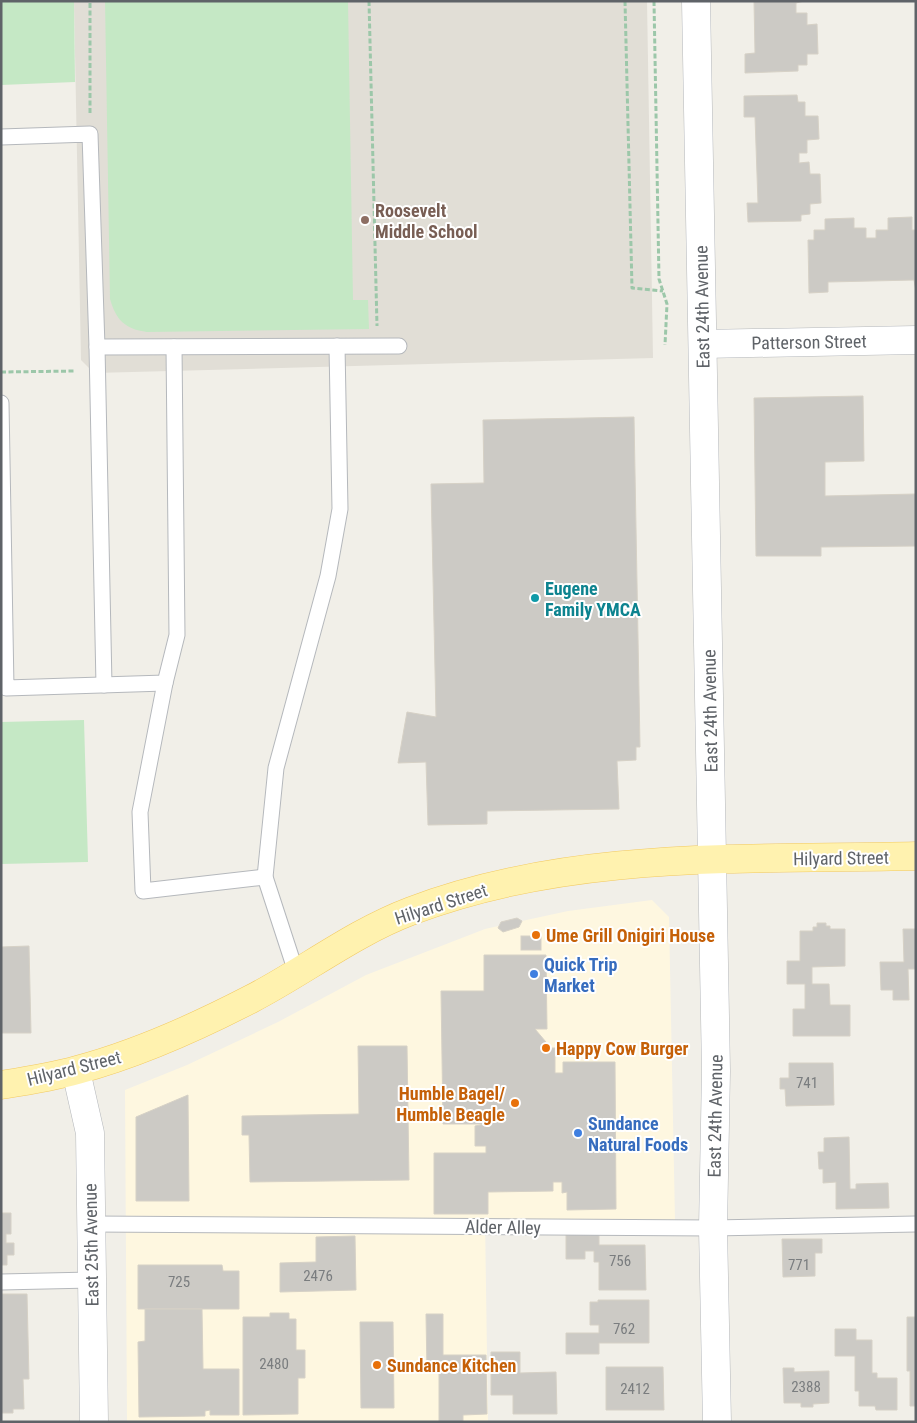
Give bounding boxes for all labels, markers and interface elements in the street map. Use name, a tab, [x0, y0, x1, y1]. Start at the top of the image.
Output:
place label: Roosevelt Middle School	[375, 200, 478, 242]
marker: Roosevelt Middle School	[359, 214, 371, 226]
street label: East 24th Avenue	[690, 245, 714, 369]
street label: Patterson Street	[751, 330, 867, 354]
place label: Eugene Family YMCA	[545, 578, 641, 620]
marker: Eugene Family YMCA	[529, 592, 541, 604]
street label: East 24th Avenue	[698, 649, 722, 773]
street label: Hilyard Street	[793, 847, 889, 869]
street label: Hilyard Street	[392, 879, 490, 929]
place label: Ume Grill Onigiri House	[546, 925, 715, 946]
marker: Ume Grill Onigiri House	[530, 929, 542, 941]
place label: Quick Trip Market	[544, 954, 617, 996]
marker: Quick Trip Market	[528, 968, 540, 980]
place label: Happy Cow Burger	[556, 1038, 689, 1059]
marker: Happy Cow Burger	[540, 1042, 552, 1054]
street label: Hilyard Street	[25, 1046, 123, 1090]
street label: East 24th Avenue	[703, 1054, 727, 1178]
house number: 741	[796, 1074, 818, 1092]
place label: Humble Bagel/ Humble Beagle	[396, 1083, 505, 1125]
marker: Humble Bagel/ Humble Beagle	[509, 1097, 521, 1109]
place label: Sundance Natural Foods	[588, 1113, 688, 1155]
marker: Sundance Natural Foods	[572, 1127, 584, 1139]
street label: East 25th Avenue	[79, 1183, 103, 1307]
street label: Alder Alley	[465, 1216, 542, 1238]
house number: 756	[609, 1252, 631, 1270]
house number: 771	[788, 1256, 810, 1274]
house number: 2476	[303, 1267, 333, 1285]
house number: 725	[168, 1273, 190, 1291]
house number: 762	[613, 1320, 635, 1338]
house number: 2480	[259, 1355, 289, 1373]
place label: Sundance Kitchen	[387, 1355, 516, 1376]
marker: Sundance Kitchen	[371, 1359, 383, 1371]
house number: 2388	[791, 1378, 821, 1396]
house number: 2412	[620, 1380, 650, 1398]

